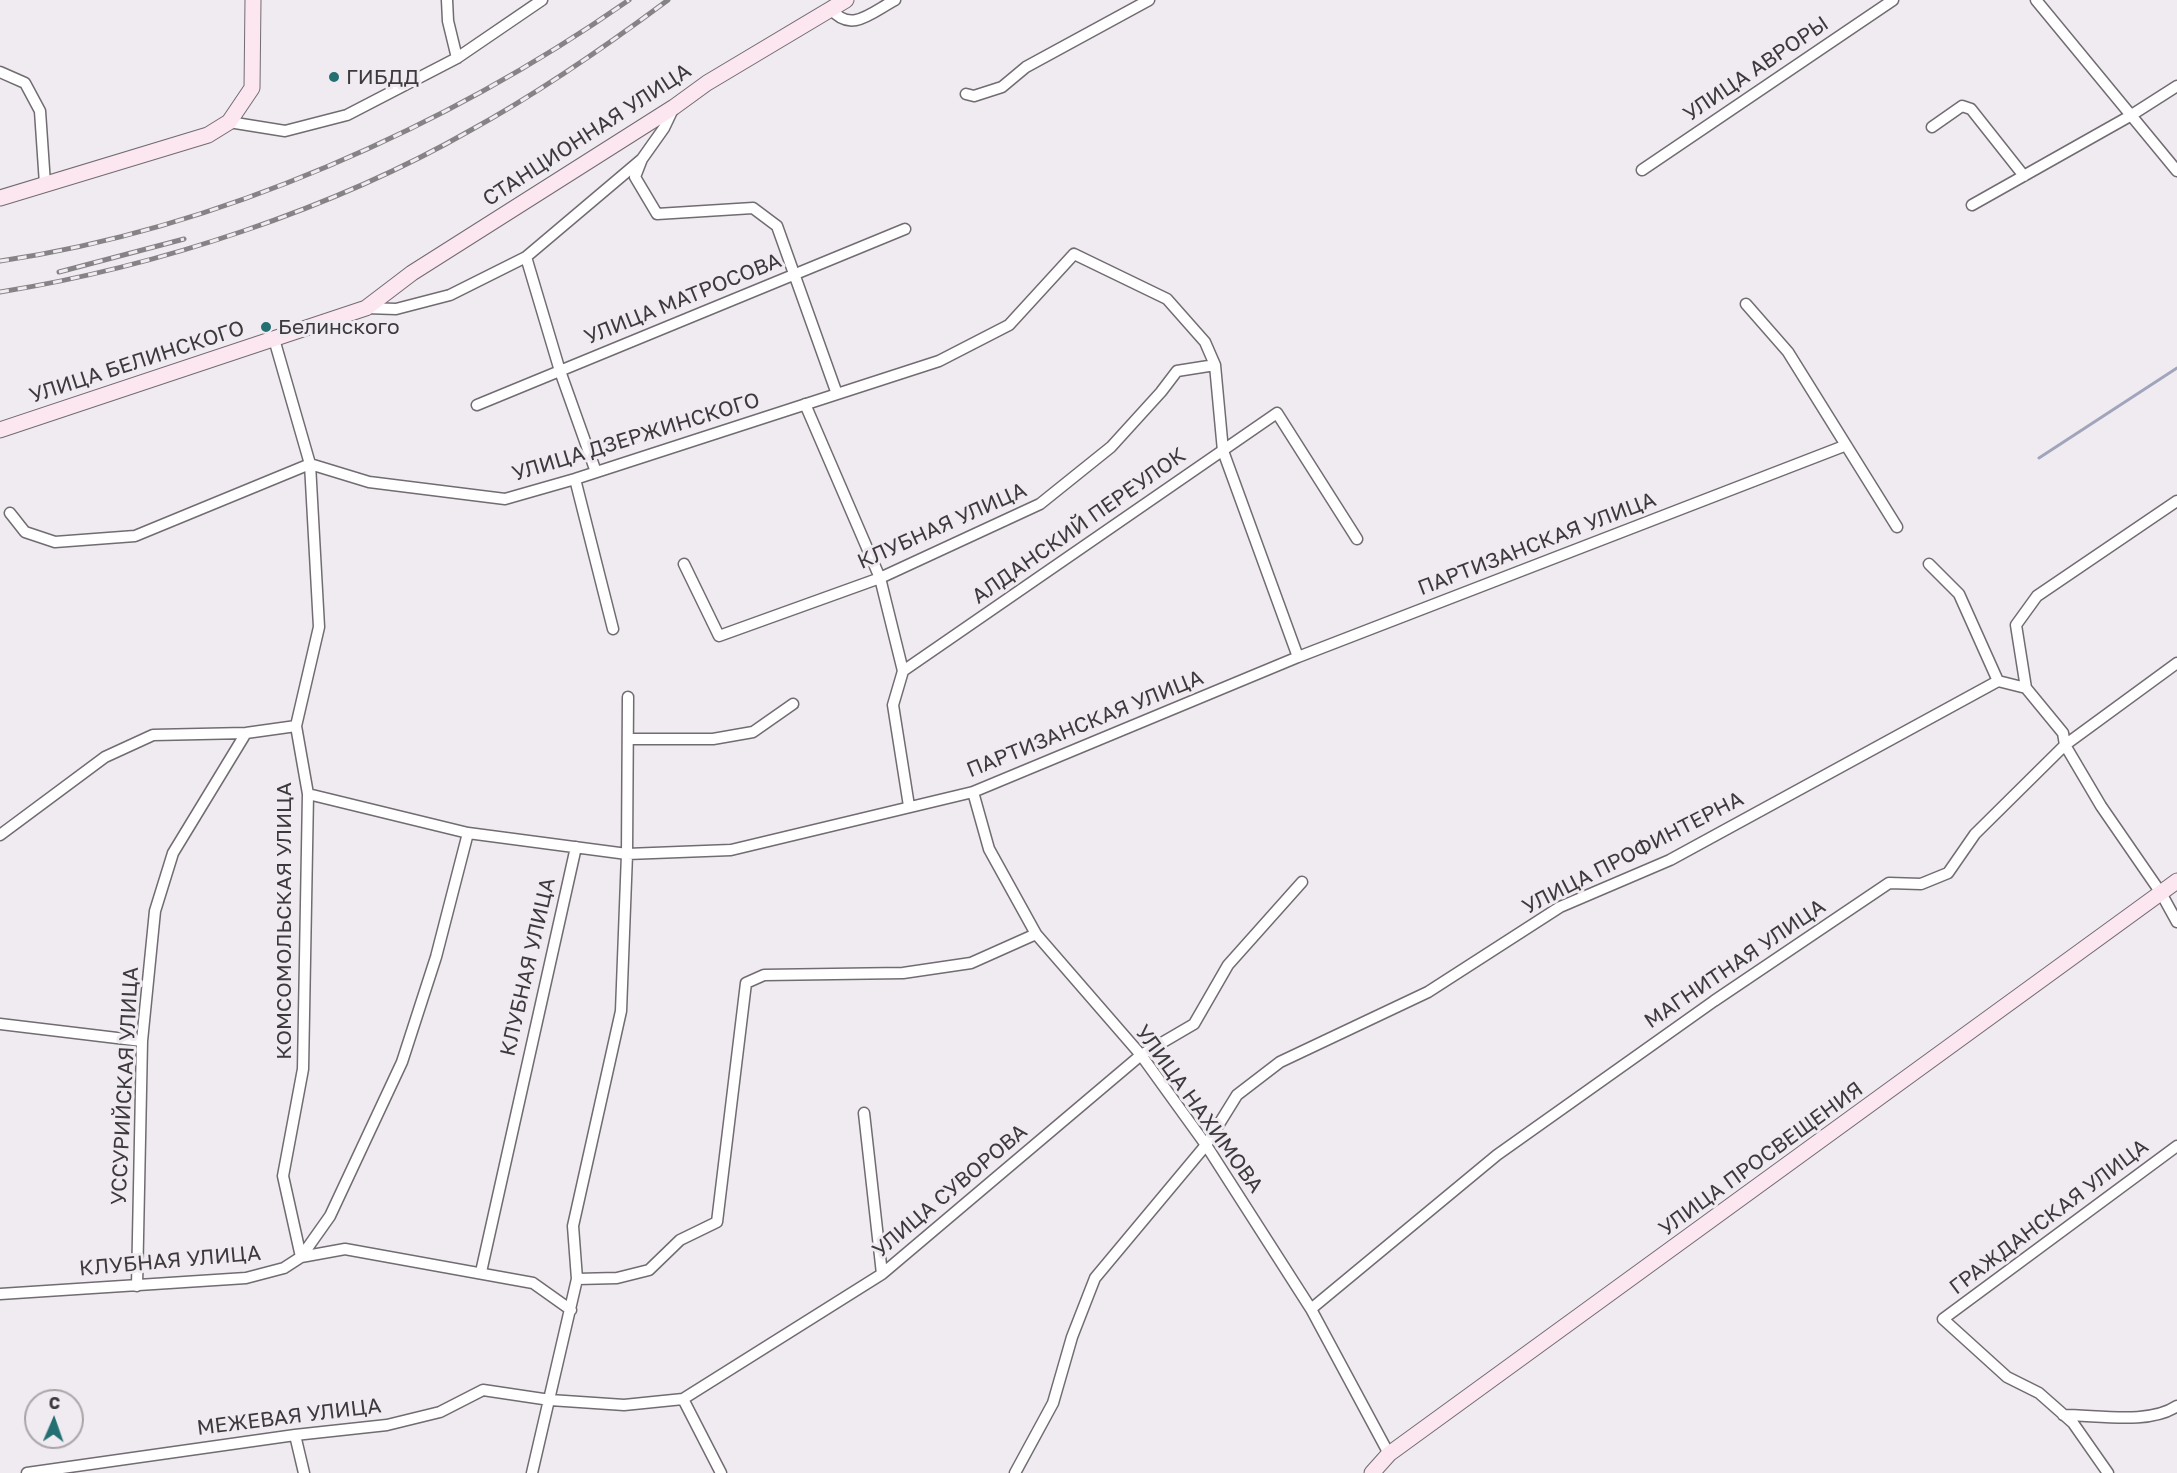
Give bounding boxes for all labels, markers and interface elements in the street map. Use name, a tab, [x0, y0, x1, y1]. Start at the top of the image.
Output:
street label: УЛИЦА АВРОРЫ	[1679, 11, 1833, 127]
street label: СТАНЦИОННАЯ УЛИЦА	[478, 58, 696, 212]
place label: ГИБДД	[346, 64, 419, 90]
marker: ГИБДД	[327, 70, 341, 84]
street label: УЛИЦА МАТРОСОВА	[581, 248, 785, 350]
place label: Белинского	[278, 314, 400, 340]
street label: УЛИЦА БЕЛИНСКОГО	[26, 315, 248, 409]
marker: Белинского	[259, 320, 273, 334]
street label: УЛИЦА ДЗЕРЖИНСКОГО	[509, 387, 763, 487]
street label: АЛДАНСКИЙ ПЕРЕУЛОК	[967, 443, 1191, 609]
street label: КЛУБНАЯ УЛИЦА	[854, 477, 1030, 575]
street label: ПАРТИЗАНСКАЯ УЛИЦА	[1414, 487, 1660, 601]
street label: ПАРТИЗАНСКАЯ УЛИЦА	[963, 665, 1207, 783]
street label: КОМСОМОЛЬСКАЯ УЛИЦА	[271, 782, 297, 1060]
street label: УЛИЦА ПРОФИНТЕРНА	[1518, 786, 1748, 920]
street label: КЛУБНАЯ УЛИЦА	[495, 875, 561, 1059]
street label: МАГНИТНАЯ УЛИЦА	[1640, 894, 1830, 1034]
street label: УССУРИЙСКАЯ УЛИЦА	[106, 966, 144, 1206]
street label: УЛИЦА НАХИМОВА	[1130, 1020, 1268, 1198]
street label: УЛИЦА ПРОСВЕЩЕНИЯ	[1654, 1077, 1868, 1241]
street label: УЛИЦА СУВОРОВА	[868, 1119, 1032, 1263]
street label: ГРАЖДАНСКАЯ УЛИЦА	[1945, 1134, 2153, 1300]
street label: КЛУБНАЯ УЛИЦА	[78, 1241, 262, 1281]
north arrow	[24, 1389, 84, 1449]
text: С	[49, 1393, 61, 1413]
street label: МЕЖЕВАЯ УЛИЦА	[195, 1393, 383, 1441]

